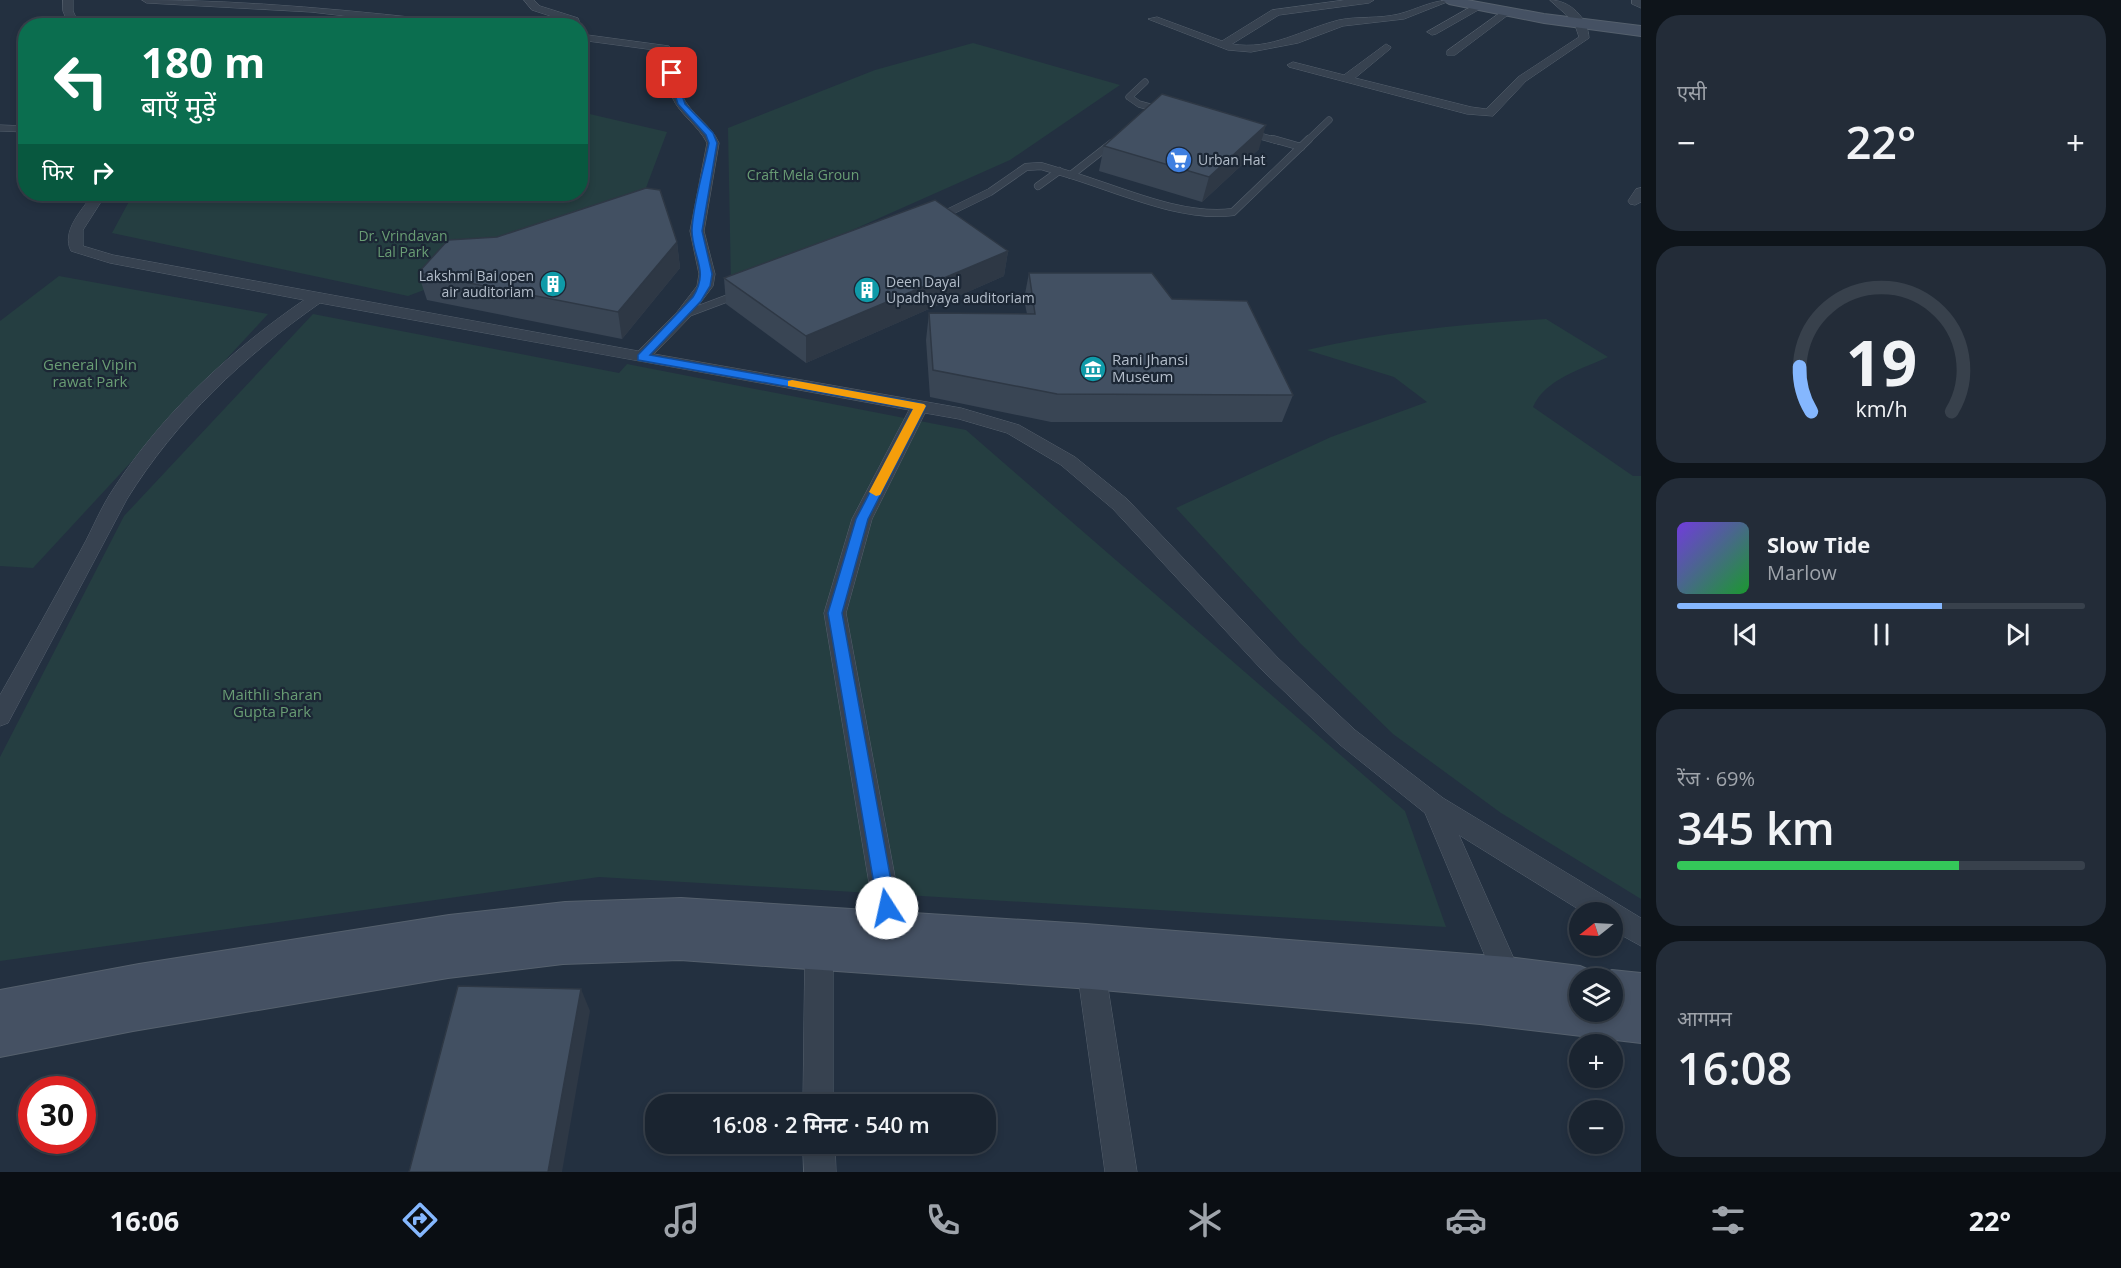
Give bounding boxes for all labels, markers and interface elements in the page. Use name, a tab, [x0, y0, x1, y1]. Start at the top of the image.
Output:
text: 180 m	[141, 33, 265, 90]
icon: left	[42, 42, 120, 120]
pin	[646, 47, 697, 98]
icon: arrive	[655, 56, 688, 89]
text: एसी	[1677, 79, 1707, 106]
text: बाएँ मुड़ें	[141, 87, 216, 124]
text: 22°	[1846, 111, 1916, 172]
text: −	[1677, 120, 1696, 165]
text: +	[2066, 120, 2085, 165]
supermarket icon: Urban Hat	[1164, 145, 1194, 175]
place label: Urban Hat	[1198, 150, 1266, 169]
text: फिर	[42, 156, 74, 186]
icon: right	[86, 156, 119, 189]
park label: Craft Mela Groun	[747, 165, 859, 184]
park label: Dr. Vrindavan Lal Park	[358, 226, 448, 261]
place label: Lakshmi Bai open air auditoriam	[419, 266, 534, 301]
building icon: Lakshmi Bai open air auditoriam	[538, 269, 568, 299]
place label: Deen Dayal Upadhyaya auditoriam	[886, 272, 1035, 307]
building icon: Deen Dayal Upadhyaya auditoriam	[852, 275, 882, 305]
text: 19	[1845, 319, 1917, 404]
place label: Rani Jhansi Museum	[1112, 349, 1188, 386]
park label: General Vipin rawat Park	[43, 354, 137, 391]
museum icon: Rani Jhansi Museum	[1078, 354, 1108, 384]
text: km/h	[1855, 394, 1907, 423]
text: Slow Tide	[1767, 529, 1870, 559]
text: Marlow	[1767, 559, 1837, 586]
icon: previous	[1729, 618, 1762, 651]
icon: pause	[1865, 618, 1898, 651]
icon: next	[2001, 618, 2034, 651]
park label: Maithli sharan Gupta Park	[222, 684, 322, 721]
text: रेंज · 69%	[1677, 765, 1755, 792]
text: 345 km	[1677, 797, 1835, 858]
position arrow	[855, 876, 919, 940]
north arrow	[1569, 902, 1623, 956]
map controls	[1569, 902, 1623, 1154]
button: layers	[1569, 968, 1623, 1022]
text: आगमन	[1677, 1005, 1732, 1032]
button: +	[1569, 1034, 1623, 1088]
text: 16:08	[1677, 1037, 1792, 1098]
speed limit sign: 30	[18, 1076, 96, 1154]
button: −	[1569, 1100, 1623, 1154]
text: 16:08 · 2 मिनट · 540 m	[711, 1109, 930, 1139]
icon: directions	[399, 1199, 441, 1241]
icon: music	[661, 1199, 703, 1241]
icon: phone	[922, 1199, 964, 1241]
icon: climate	[1184, 1199, 1226, 1241]
icon: car	[1445, 1199, 1487, 1241]
icon: filters	[1707, 1199, 1749, 1241]
text: 16:06	[110, 1202, 179, 1239]
text: 22°	[1969, 1202, 2011, 1239]

